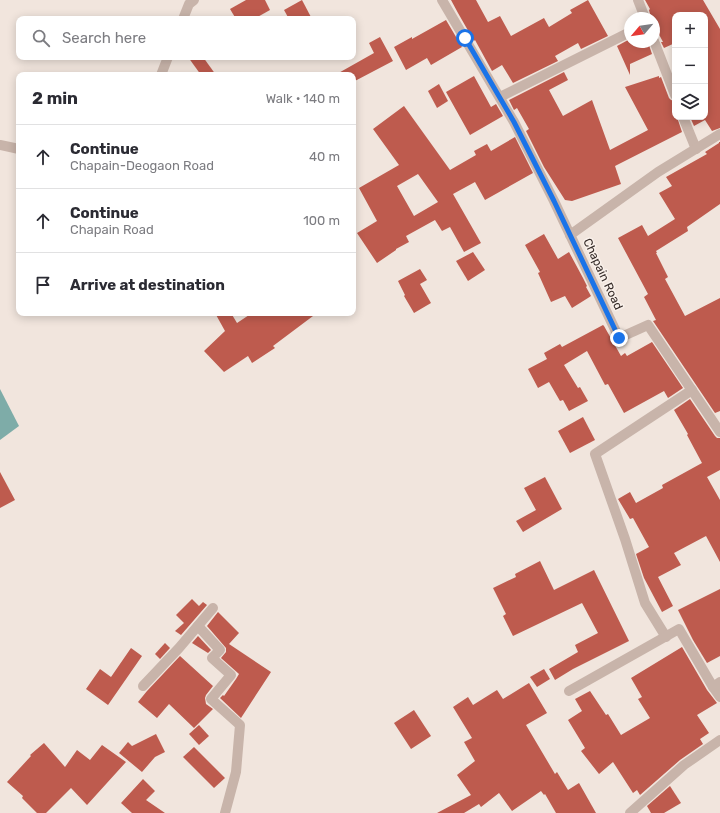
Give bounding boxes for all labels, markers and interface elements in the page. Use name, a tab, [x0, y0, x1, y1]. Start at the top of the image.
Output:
north arrow	[624, 12, 660, 48]
map controls	[672, 12, 708, 120]
button: +	[672, 12, 708, 48]
search box	[16, 16, 356, 60]
icon: search	[30, 27, 52, 49]
text: Search here	[62, 29, 146, 47]
route start	[456, 29, 474, 47]
button: −	[672, 48, 708, 84]
button: layers	[672, 84, 708, 120]
text: 2 min	[32, 88, 78, 108]
text: Walk · 140 m	[266, 91, 340, 106]
text: Continue	[70, 140, 139, 158]
icon: ahead	[32, 146, 54, 168]
text: 40 m	[309, 149, 340, 164]
text: Chapain-Deogaon Road	[70, 158, 214, 173]
text: Continue	[70, 204, 139, 222]
icon: ahead	[32, 210, 54, 232]
text: 100 m	[303, 213, 340, 228]
text: Chapain Road	[70, 222, 154, 237]
street label: Chapain Road	[580, 236, 626, 312]
icon: arrive	[32, 274, 54, 296]
text: Arrive at destination	[70, 276, 225, 294]
route end	[610, 329, 628, 347]

